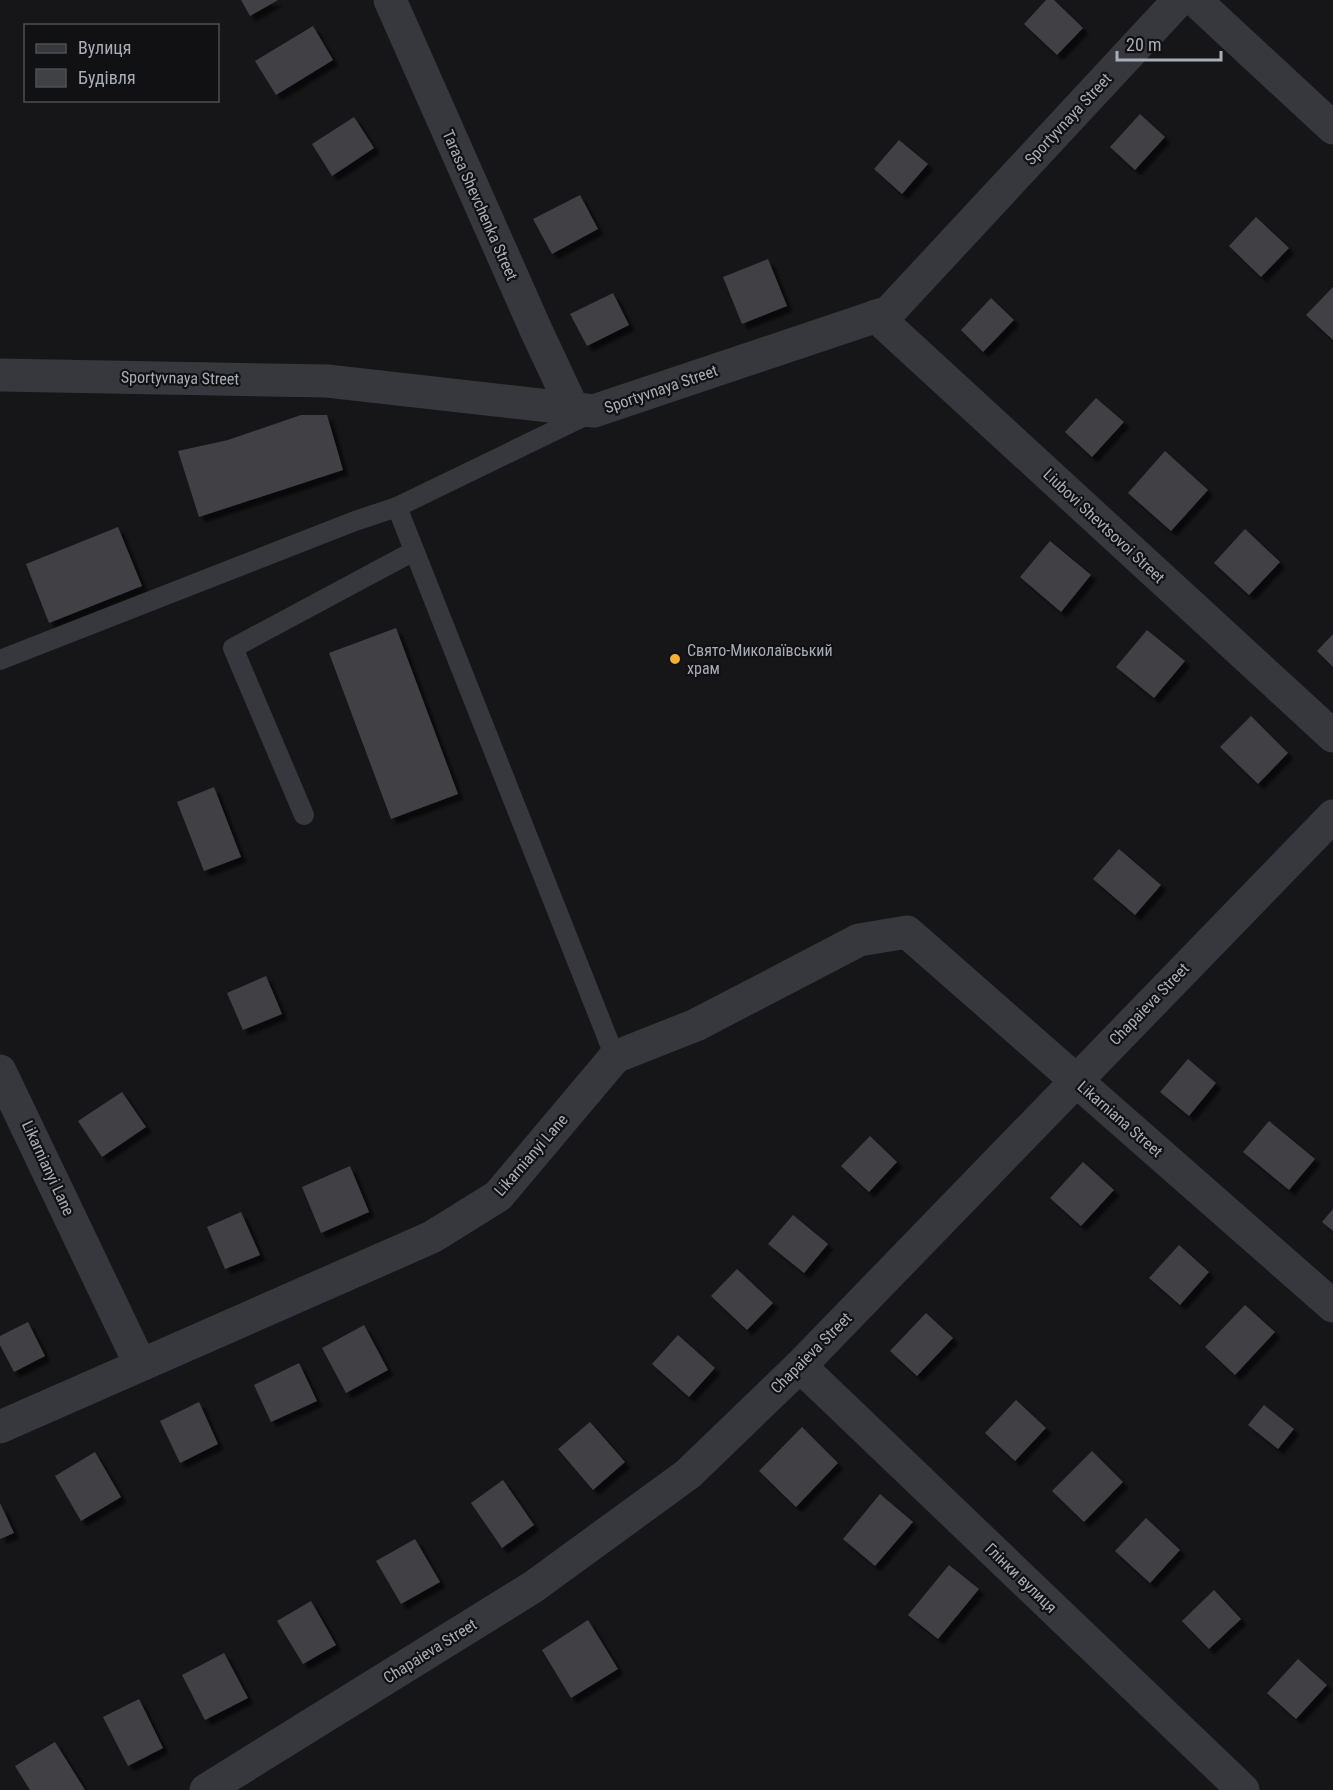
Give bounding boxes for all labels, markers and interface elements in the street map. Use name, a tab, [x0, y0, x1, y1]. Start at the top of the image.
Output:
legend	[24, 24, 219, 102]
scale bar	[1117, 24, 1220, 62]
text: 20 m	[1126, 34, 1161, 55]
text: Вулиця	[78, 37, 132, 58]
text: Будівля	[78, 67, 136, 88]
street label: Sportyvnaya Street	[1021, 69, 1116, 169]
street label: Tarasa Shevchenka Street	[438, 127, 522, 283]
street label: Sportyvnaya Street	[602, 361, 720, 417]
street label: Sportyvnaya Street	[121, 367, 240, 389]
street label: Liubovi Shevtsovoi Street	[1039, 465, 1169, 587]
place label: Свято-Миколаївський храм	[687, 641, 833, 678]
marker: Свято-Миколаївський храм	[668, 652, 682, 666]
street label: Chapaieva Street	[1105, 959, 1193, 1049]
street label: Likarniana Street	[1074, 1077, 1167, 1161]
street label: Likarnianyi Lane	[490, 1110, 572, 1200]
street label: Likarnianyi Lane	[18, 1118, 78, 1218]
street label: Chapaieva Street	[767, 1308, 856, 1397]
street label: Глінки вулиця	[981, 1539, 1061, 1617]
street label: Chapaieva Street	[380, 1615, 480, 1687]

